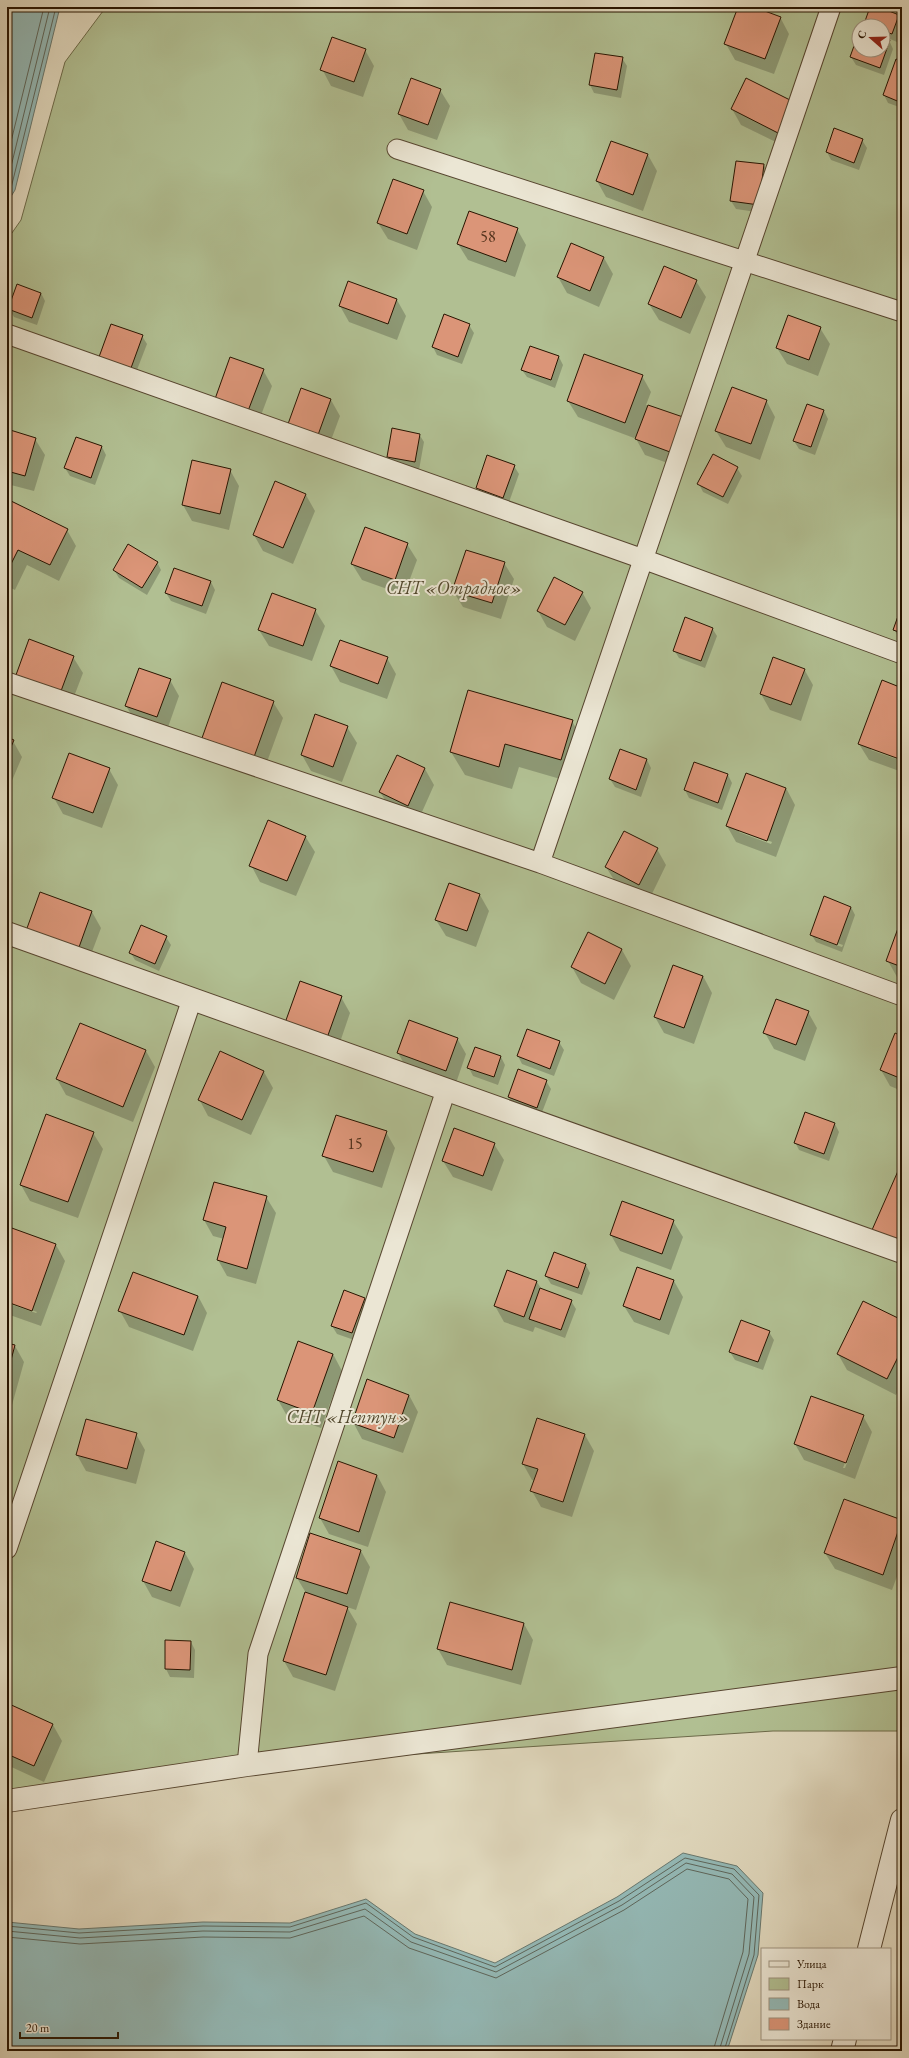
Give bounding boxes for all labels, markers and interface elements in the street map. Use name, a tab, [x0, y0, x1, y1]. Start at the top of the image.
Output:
north arrow	[851, 18, 891, 58]
text: С	[854, 28, 870, 41]
house number: 58	[480, 226, 496, 247]
park label: СНТ «Отрадное»	[386, 576, 522, 600]
house number: 15	[347, 1133, 363, 1154]
park label: СНТ «Нептун»	[287, 1405, 409, 1429]
legend	[761, 1948, 891, 2040]
text: Улица	[796, 1956, 827, 1972]
text: Парк	[797, 1976, 824, 1992]
text: Вода	[797, 1996, 820, 2012]
scale bar	[20, 2014, 118, 2040]
text: Здание	[797, 2016, 831, 2032]
text: 20 m	[26, 2020, 50, 2036]

